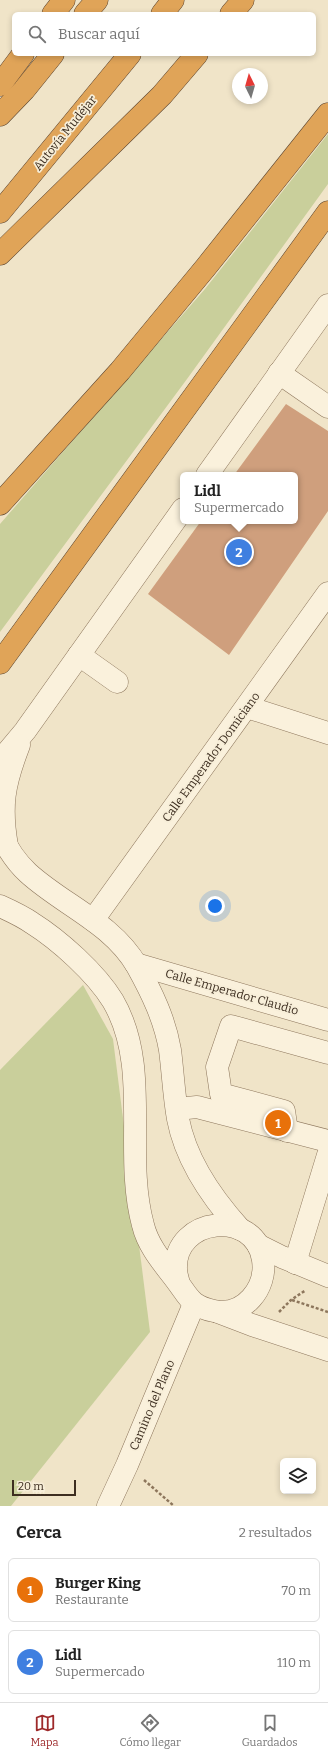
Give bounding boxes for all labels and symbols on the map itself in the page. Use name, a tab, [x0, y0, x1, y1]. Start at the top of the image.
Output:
north arrow	[232, 68, 268, 104]
street label: Autovía Mudéjar	[31, 92, 100, 173]
pin: 2	[226, 537, 252, 567]
street label: Calle Emperador Domiciano	[159, 689, 263, 824]
your location	[205, 896, 225, 916]
street label: Calle Emperador Claudio	[164, 966, 300, 1018]
pin: 1	[265, 1108, 291, 1138]
street label: Camino del Plano	[127, 1358, 177, 1452]
scale bar	[12, 1478, 76, 1497]

